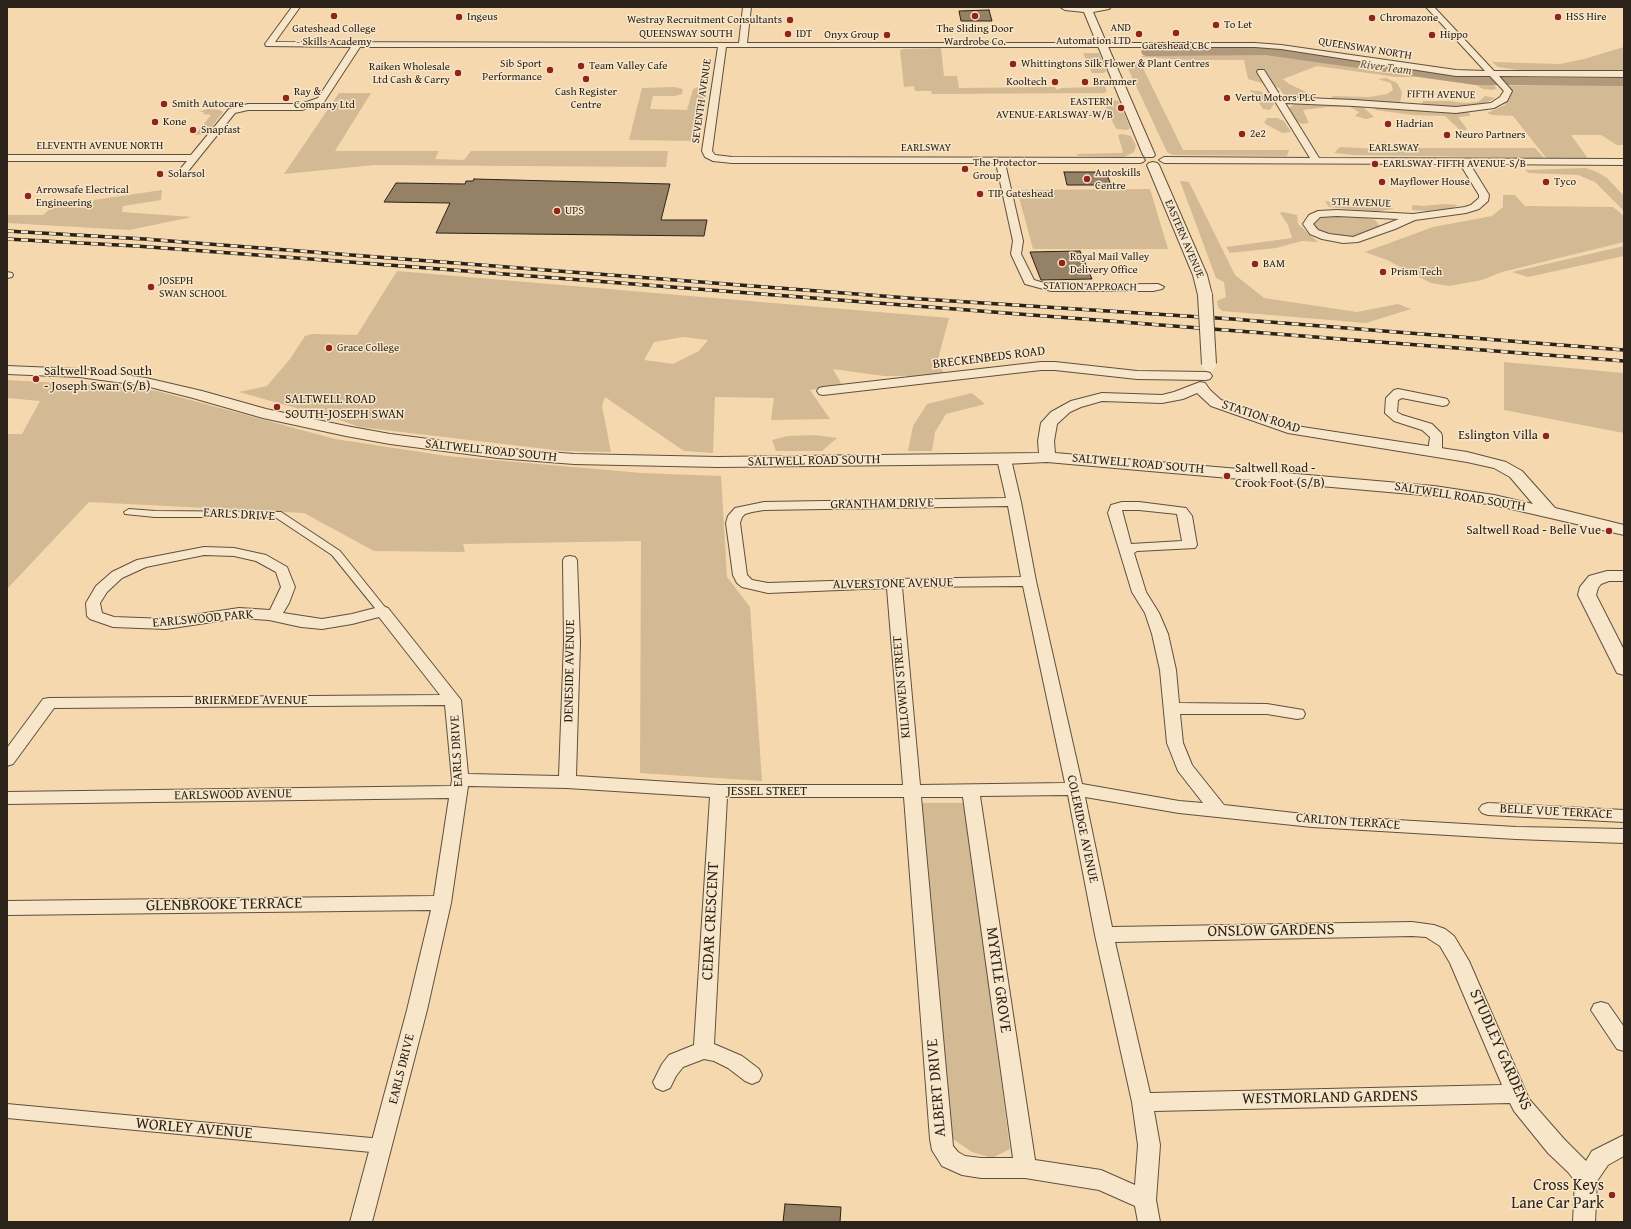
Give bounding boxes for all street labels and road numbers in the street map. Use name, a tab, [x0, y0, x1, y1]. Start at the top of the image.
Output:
street label: QUEENSWAY SOUTH	[639, 27, 733, 41]
street label: QUEENSWAY NORTH	[1317, 35, 1413, 63]
street label: SEVENTH AVENUE	[690, 58, 714, 144]
street label: FIFTH AVENUE	[1407, 88, 1475, 102]
street label: ELEVENTH AVENUE NORTH	[37, 139, 163, 153]
street label: EARLSWAY	[901, 141, 951, 155]
street label: EARLSWAY	[1369, 141, 1419, 155]
street label: 5TH AVENUE	[1331, 195, 1391, 211]
street label: EASTERN AVENUE	[1162, 198, 1206, 280]
street label: STATION APPROACH	[1043, 280, 1137, 294]
street label: BRECKENBEDS ROAD	[932, 343, 1046, 373]
street label: STATION ROAD	[1220, 397, 1302, 437]
street label: SALTWELL ROAD SOUTH	[424, 436, 558, 466]
street label: SALTWELL ROAD SOUTH	[1071, 450, 1205, 478]
street label: SALTWELL ROAD SOUTH	[748, 452, 880, 470]
street label: SALTWELL ROAD SOUTH	[1393, 479, 1527, 515]
street label: GRANTHAM DRIVE	[830, 495, 934, 513]
street label: EARLS DRIVE	[203, 505, 275, 525]
street label: ALVERSTONE AVENUE	[833, 575, 953, 593]
street label: EARLSWOOD PARK	[152, 607, 254, 631]
street label: DENESIDE AVENUE	[561, 619, 579, 723]
street label: KILLOWEN STREET	[890, 635, 914, 739]
street label: BRIERMEDE AVENUE	[194, 693, 308, 709]
street label: EARLS DRIVE	[447, 715, 467, 787]
street label: COLERIDGE AVENUE	[1063, 774, 1101, 884]
street label: JESSEL STREET	[727, 784, 807, 800]
street label: EARLSWOOD AVENUE	[174, 786, 292, 804]
street label: BELLE VUE TERRACE	[1499, 801, 1613, 823]
street label: CARLTON TERRACE	[1295, 811, 1401, 833]
street label: CEDAR CRESCENT	[698, 861, 724, 981]
street label: GLENBROOKE TERRACE	[146, 894, 302, 916]
street label: ONSLOW GARDENS	[1207, 920, 1335, 942]
street label: MYRTLE GROVE	[981, 926, 1015, 1034]
street label: STUDLEY GARDENS	[1465, 986, 1535, 1114]
street label: EARLS DRIVE	[386, 1032, 418, 1106]
street label: ALBERT DRIVE	[923, 1038, 951, 1138]
street label: WESTMORLAND GARDENS	[1242, 1087, 1418, 1109]
street label: WORLEY AVENUE	[135, 1114, 253, 1144]

